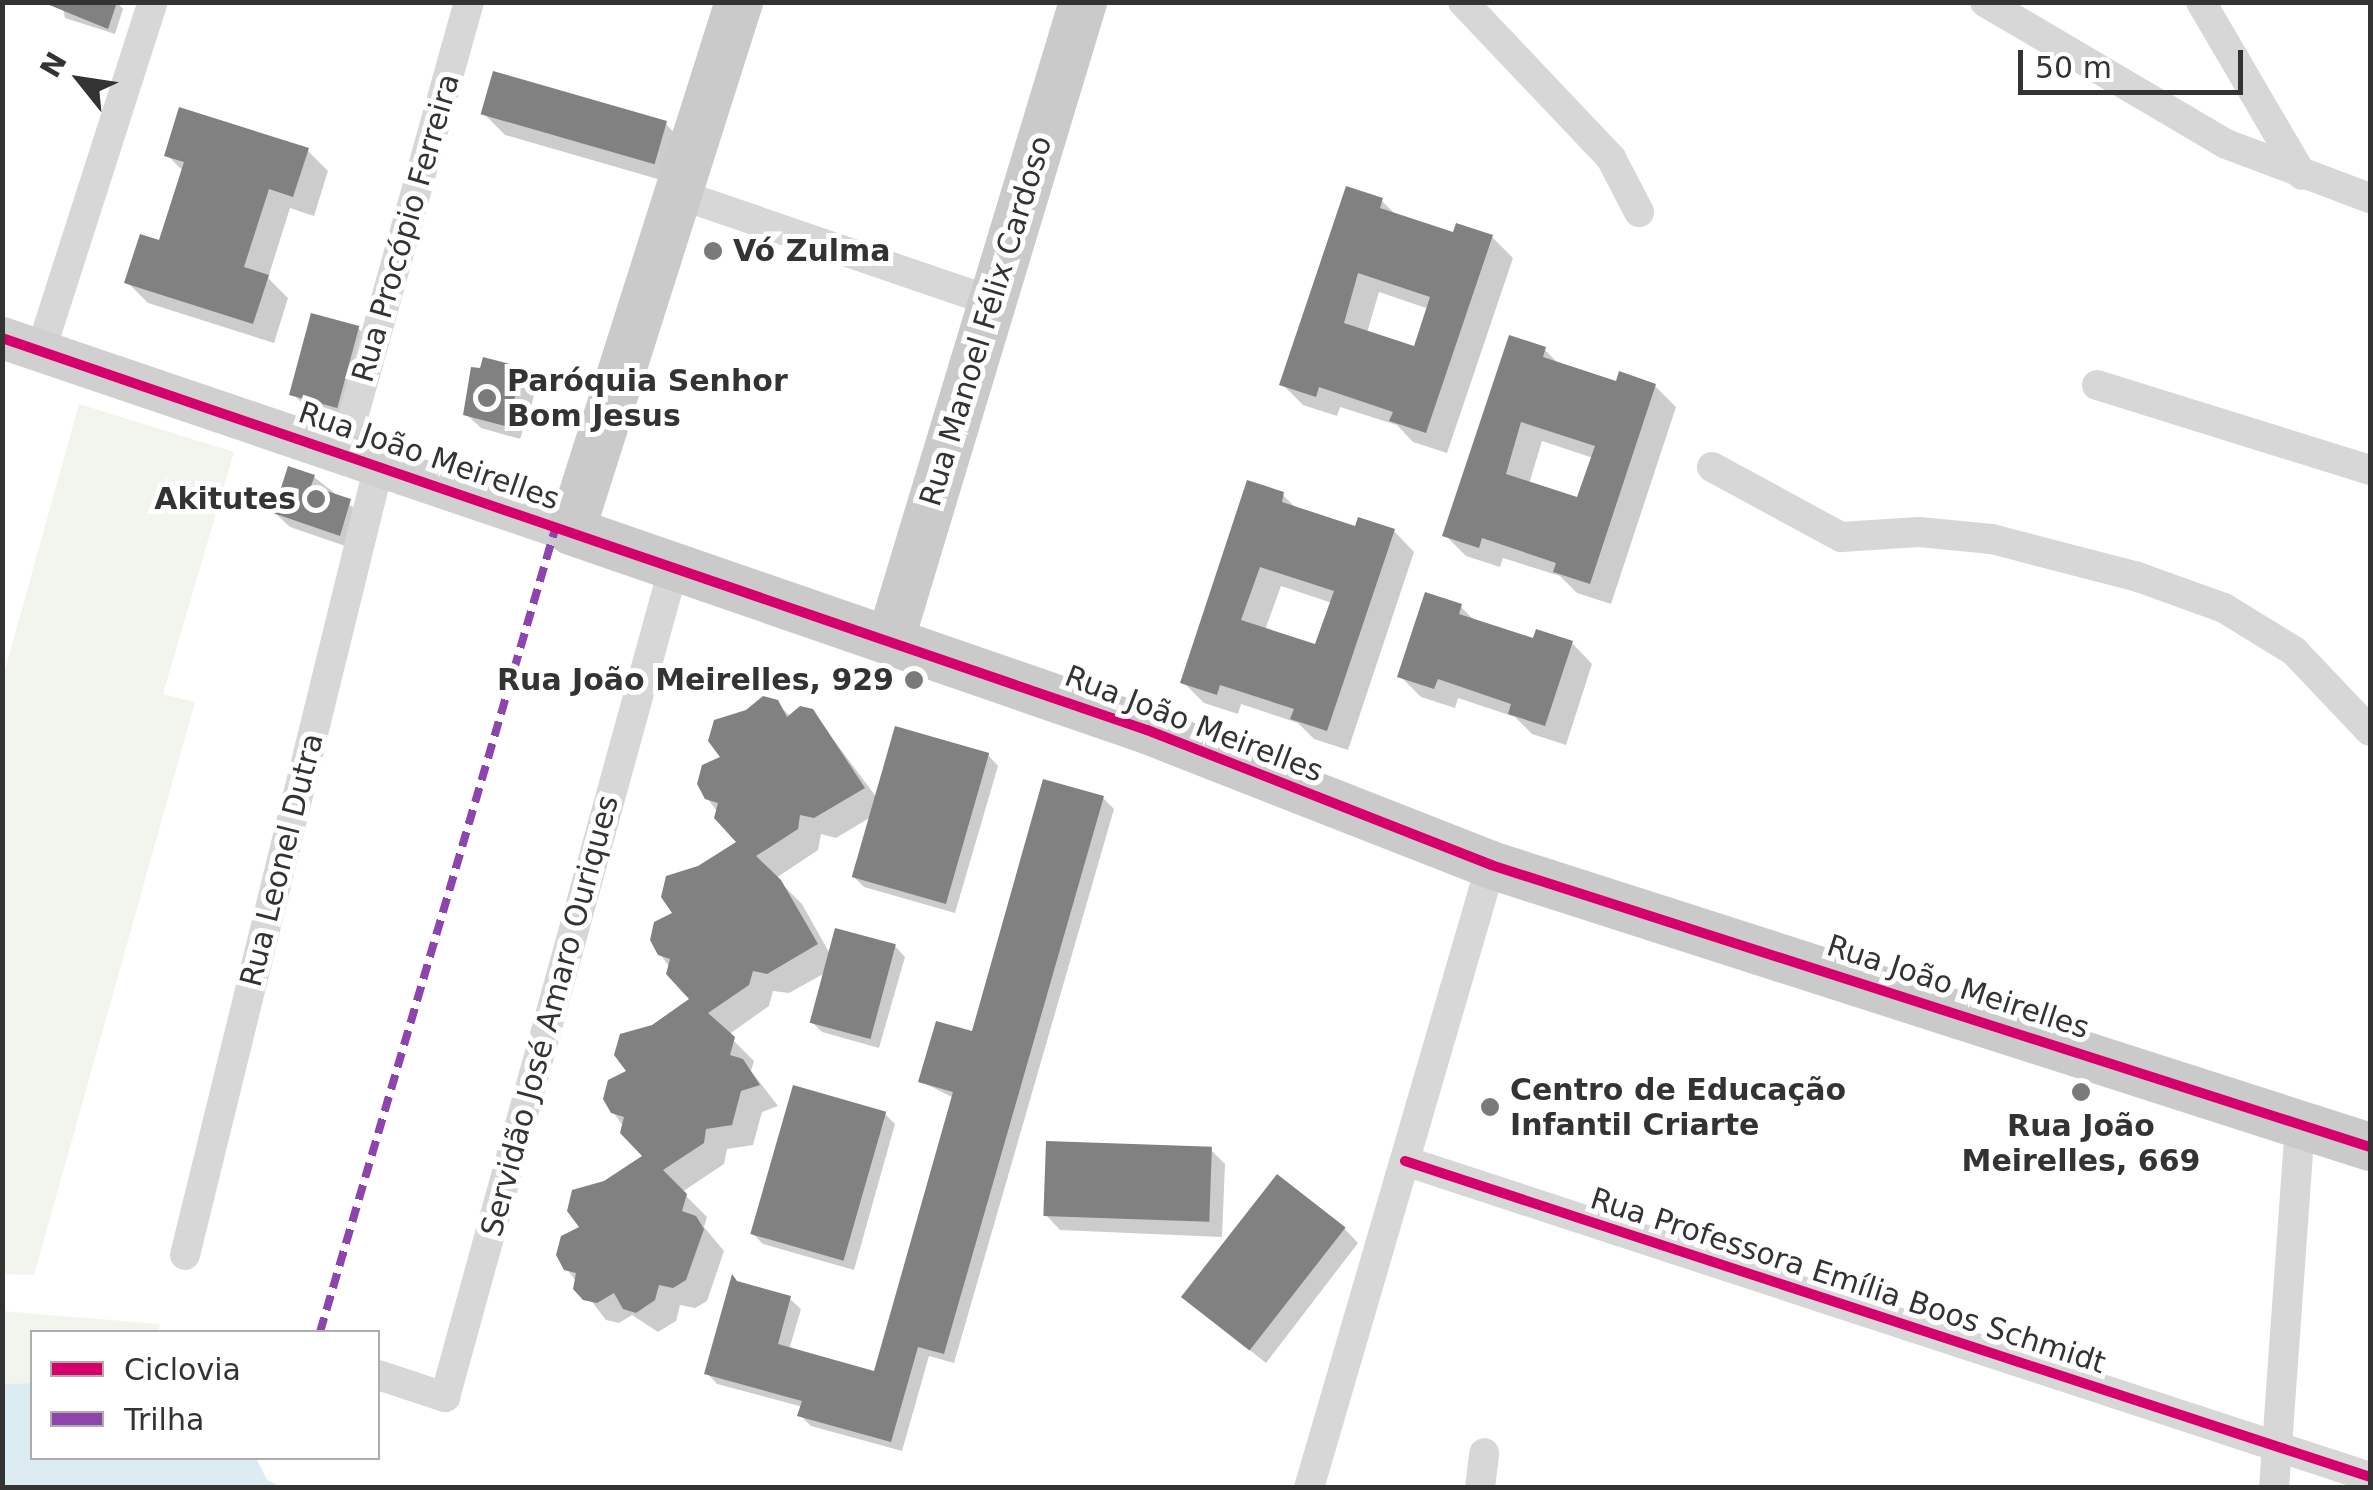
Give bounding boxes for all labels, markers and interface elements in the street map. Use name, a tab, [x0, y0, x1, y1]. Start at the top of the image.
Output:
north arrow	[30, 30, 130, 130]
scale bar	[2023, 30, 2248, 92]
text: N	[33, 46, 74, 83]
text: 50 m	[2035, 50, 2112, 85]
street label: Rua Procópio Ferreira	[345, 70, 467, 386]
street label: Rua Manoel Félix Cardoso	[913, 132, 1059, 510]
place label: Vó Zulma	[733, 233, 891, 269]
marker: Vó Zulma	[702, 240, 724, 262]
place label: Paróquia Senhor Bom Jesus	[507, 363, 788, 434]
marker: Paróquia Senhor Bom Jesus	[476, 387, 498, 409]
street label: Rua João Meirelles	[294, 394, 564, 518]
place label: Akitutes	[154, 481, 296, 517]
marker: Akitutes	[305, 488, 327, 510]
street label: Rua João Meirelles	[1060, 658, 1328, 790]
place label: Rua João Meirelles, 929	[497, 662, 894, 698]
marker: Rua João Meirelles, 929	[903, 669, 925, 691]
street label: Rua Leonel Dutra	[233, 730, 331, 990]
street label: Servidão José Amaro Ouriques	[474, 791, 626, 1241]
street label: Rua João Meirelles	[1822, 928, 2094, 1046]
place label: Centro de Educação Infantil Criarte	[1510, 1072, 1846, 1142]
marker: Rua João Meirelles, 669	[2070, 1081, 2092, 1103]
marker: Centro de Educação Infantil Criarte	[1479, 1096, 1501, 1118]
place label: Rua João Meirelles, 669	[1962, 1108, 2200, 1178]
street label: Rua Professora Emília Boos Schmidt	[1586, 1181, 2110, 1381]
legend	[30, 1330, 380, 1460]
text: Ciclovia	[124, 1352, 241, 1387]
text: Trilha	[124, 1402, 204, 1437]

